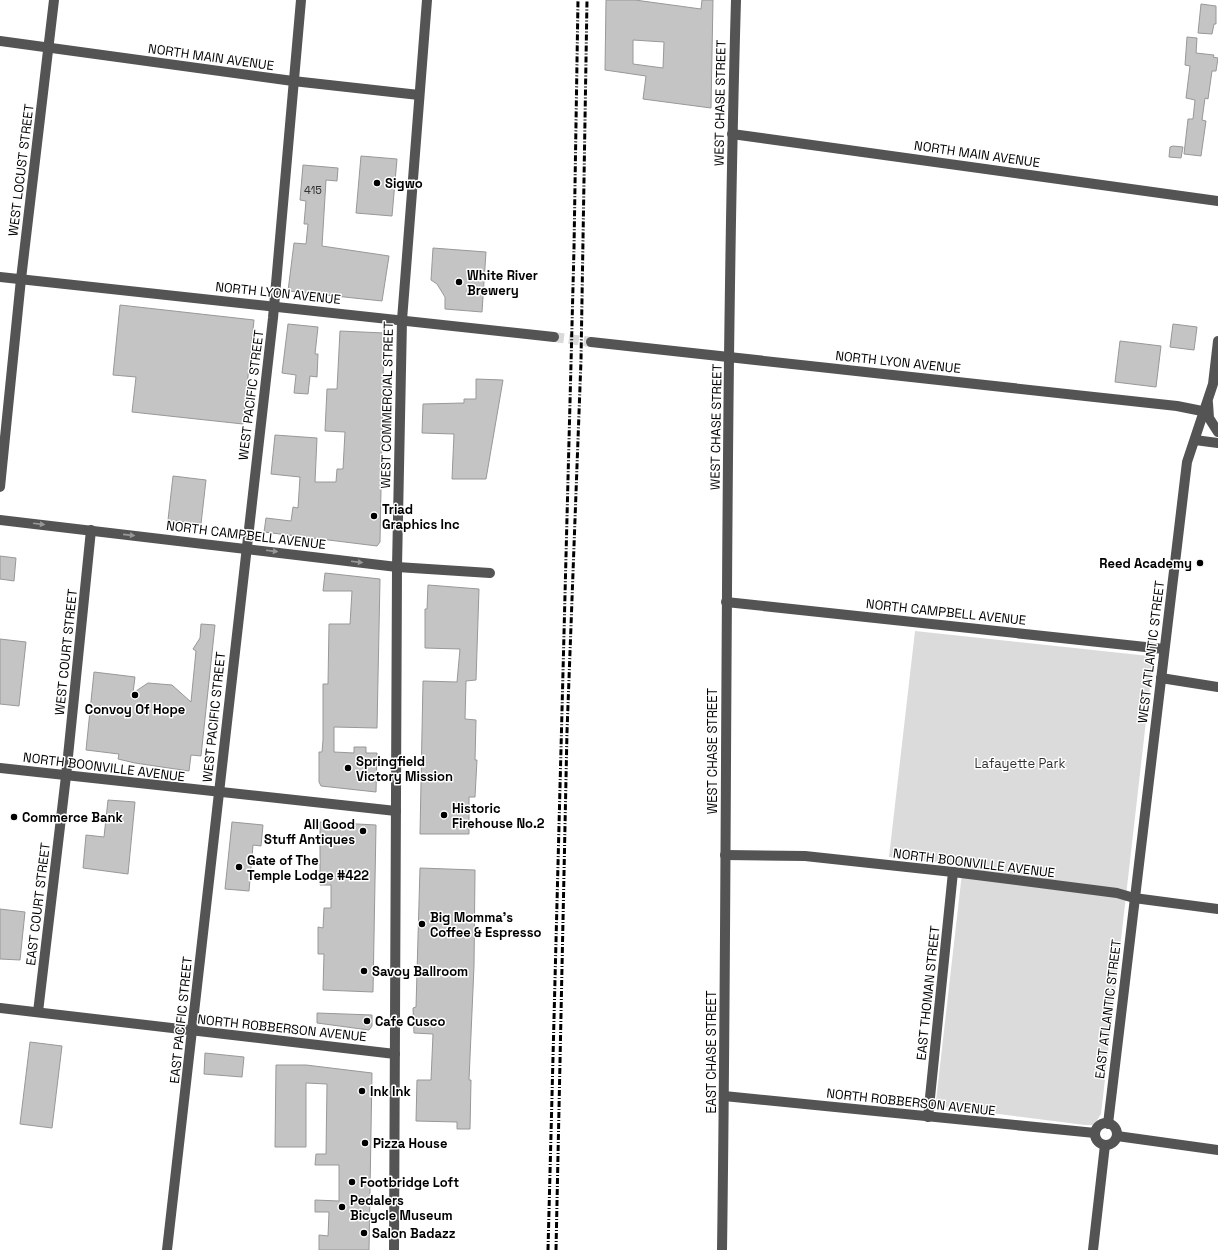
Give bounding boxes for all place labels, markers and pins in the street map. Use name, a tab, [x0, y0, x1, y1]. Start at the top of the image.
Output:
place label: Sigwo	[385, 175, 423, 192]
marker: Sigwo	[372, 178, 382, 188]
place label: White River Brewery	[467, 267, 538, 299]
marker: White River Brewery	[454, 277, 464, 287]
place label: Triad Graphics Inc	[382, 501, 460, 533]
marker: Triad Graphics Inc	[369, 511, 379, 521]
place label: Reed Academy	[1099, 555, 1192, 572]
marker: Reed Academy	[1195, 558, 1205, 568]
marker: Convoy Of Hope	[130, 690, 140, 700]
place label: Convoy Of Hope	[85, 701, 185, 718]
place label: Springfield Victory Mission	[356, 753, 453, 785]
marker: Springfield Victory Mission	[343, 763, 353, 773]
place label: Historic Firehouse No.2	[452, 800, 545, 832]
place label: Commerce Bank	[22, 809, 124, 826]
marker: Historic Firehouse No.2	[439, 810, 449, 820]
marker: Commerce Bank	[9, 812, 19, 822]
place label: All Good Stuff Antiques	[264, 816, 355, 848]
marker: All Good Stuff Antiques	[358, 826, 368, 836]
place label: Gate of The Temple Lodge #422	[247, 852, 369, 884]
marker: Gate of The Temple Lodge #422	[234, 862, 244, 872]
place label: Big Momma's Coffee & Espresso	[430, 909, 541, 941]
marker: Big Momma's Coffee & Espresso	[417, 919, 427, 929]
place label: Savoy Ballroom	[372, 963, 468, 980]
marker: Savoy Ballroom	[359, 966, 369, 976]
place label: Cafe Cusco	[375, 1013, 445, 1030]
marker: Cafe Cusco	[362, 1016, 372, 1026]
place label: Ink Ink	[370, 1083, 412, 1100]
marker: Ink Ink	[357, 1086, 367, 1096]
place label: Pizza House	[373, 1135, 447, 1152]
marker: Pizza House	[360, 1138, 370, 1148]
place label: Footbridge Loft	[360, 1174, 459, 1191]
marker: Footbridge Loft	[347, 1177, 357, 1187]
place label: Pedalers Bicycle Museum	[350, 1192, 453, 1224]
marker: Pedalers Bicycle Museum	[337, 1202, 347, 1212]
place label: Salon Badazz	[372, 1225, 456, 1242]
marker: Salon Badazz	[359, 1228, 369, 1238]

